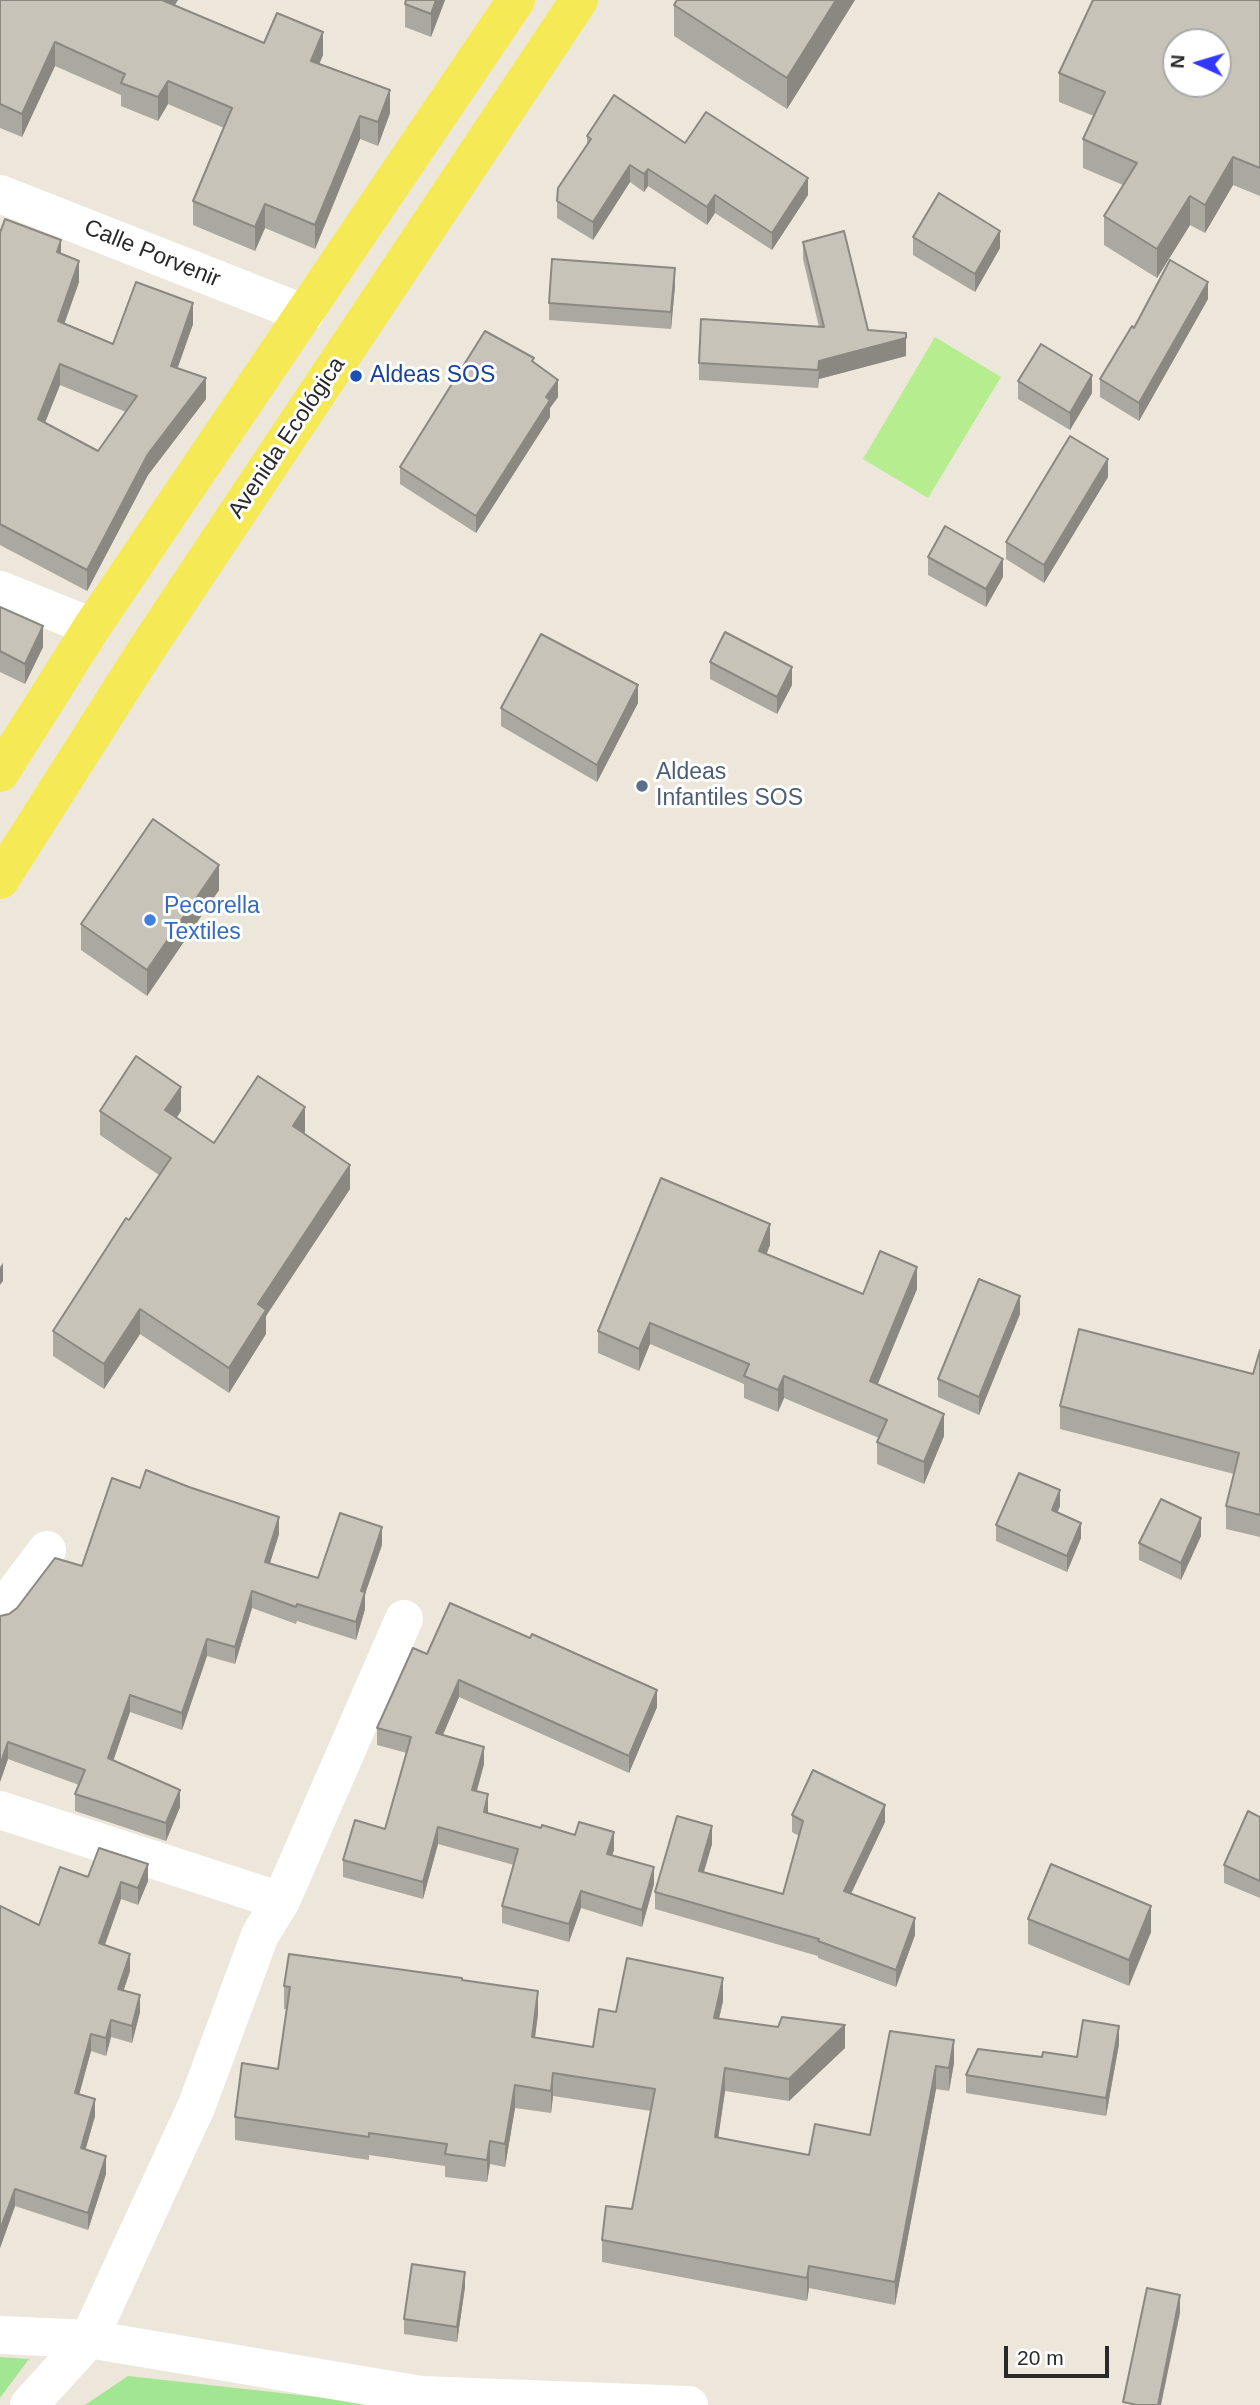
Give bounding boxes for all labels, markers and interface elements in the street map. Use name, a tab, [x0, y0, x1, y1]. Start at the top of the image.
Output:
north arrow	[1162, 28, 1232, 98]
text: N	[1167, 54, 1189, 69]
street label: Calle Porvenir	[80, 214, 224, 294]
street label: Avenida Ecológica	[223, 352, 351, 524]
place label: Aldeas SOS	[370, 362, 495, 390]
marker: Aldeas SOS	[348, 368, 364, 384]
place label: Aldeas Infantiles SOS	[656, 759, 803, 813]
marker: Aldeas Infantiles SOS	[634, 778, 650, 794]
place label: Pecorella Textiles	[164, 893, 260, 947]
marker: Pecorella Textiles	[142, 912, 158, 928]
scale bar	[1008, 2332, 1113, 2376]
text: 20 m	[1017, 2346, 1064, 2369]

